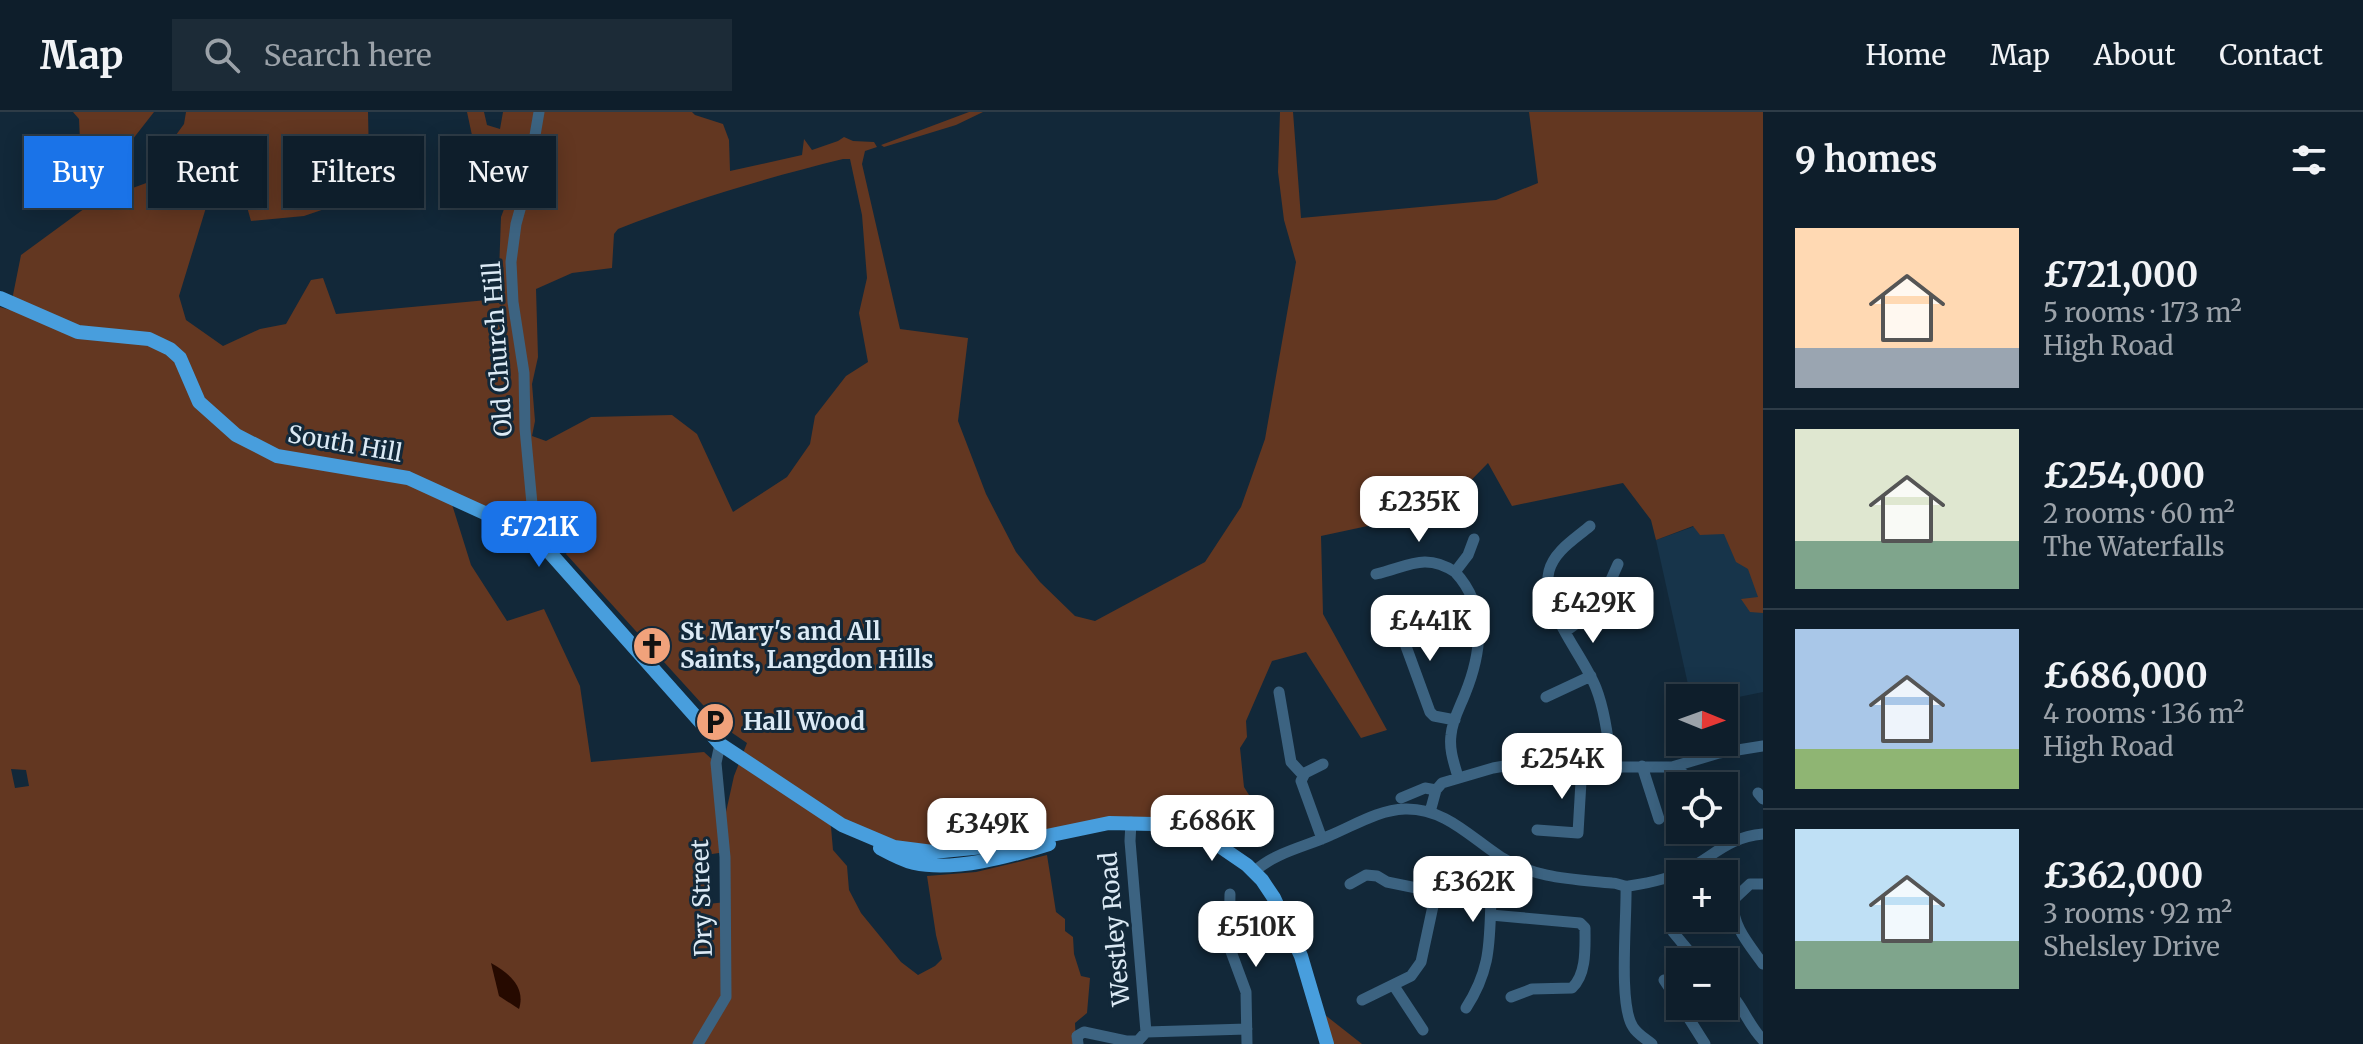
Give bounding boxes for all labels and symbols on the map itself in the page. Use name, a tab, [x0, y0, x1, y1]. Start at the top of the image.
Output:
street label: Old Church Hill	[476, 260, 519, 438]
street label: South Hill	[285, 418, 405, 469]
pin: £235K	[1363, 476, 1475, 544]
pin: £721K	[483, 501, 595, 569]
pin: £429K	[1537, 577, 1649, 645]
pin: £441K	[1374, 595, 1486, 663]
place label: St Mary's and All Saints, Langdon Hills	[680, 616, 934, 675]
church icon: St Mary's and All Saints, Langdon Hills	[631, 625, 673, 667]
north arrow	[1666, 684, 1738, 756]
parking icon: Hall Wood	[694, 701, 736, 743]
place label: Hall Wood	[743, 706, 865, 737]
pin: £254K	[1506, 733, 1618, 801]
pin: £686K	[1156, 795, 1268, 863]
pin: £349K	[931, 798, 1043, 866]
street label: Dry Street	[684, 838, 719, 957]
street label: Westley Road	[1092, 851, 1137, 1008]
pin: £362K	[1417, 856, 1529, 924]
pin: £510K	[1200, 901, 1312, 969]

